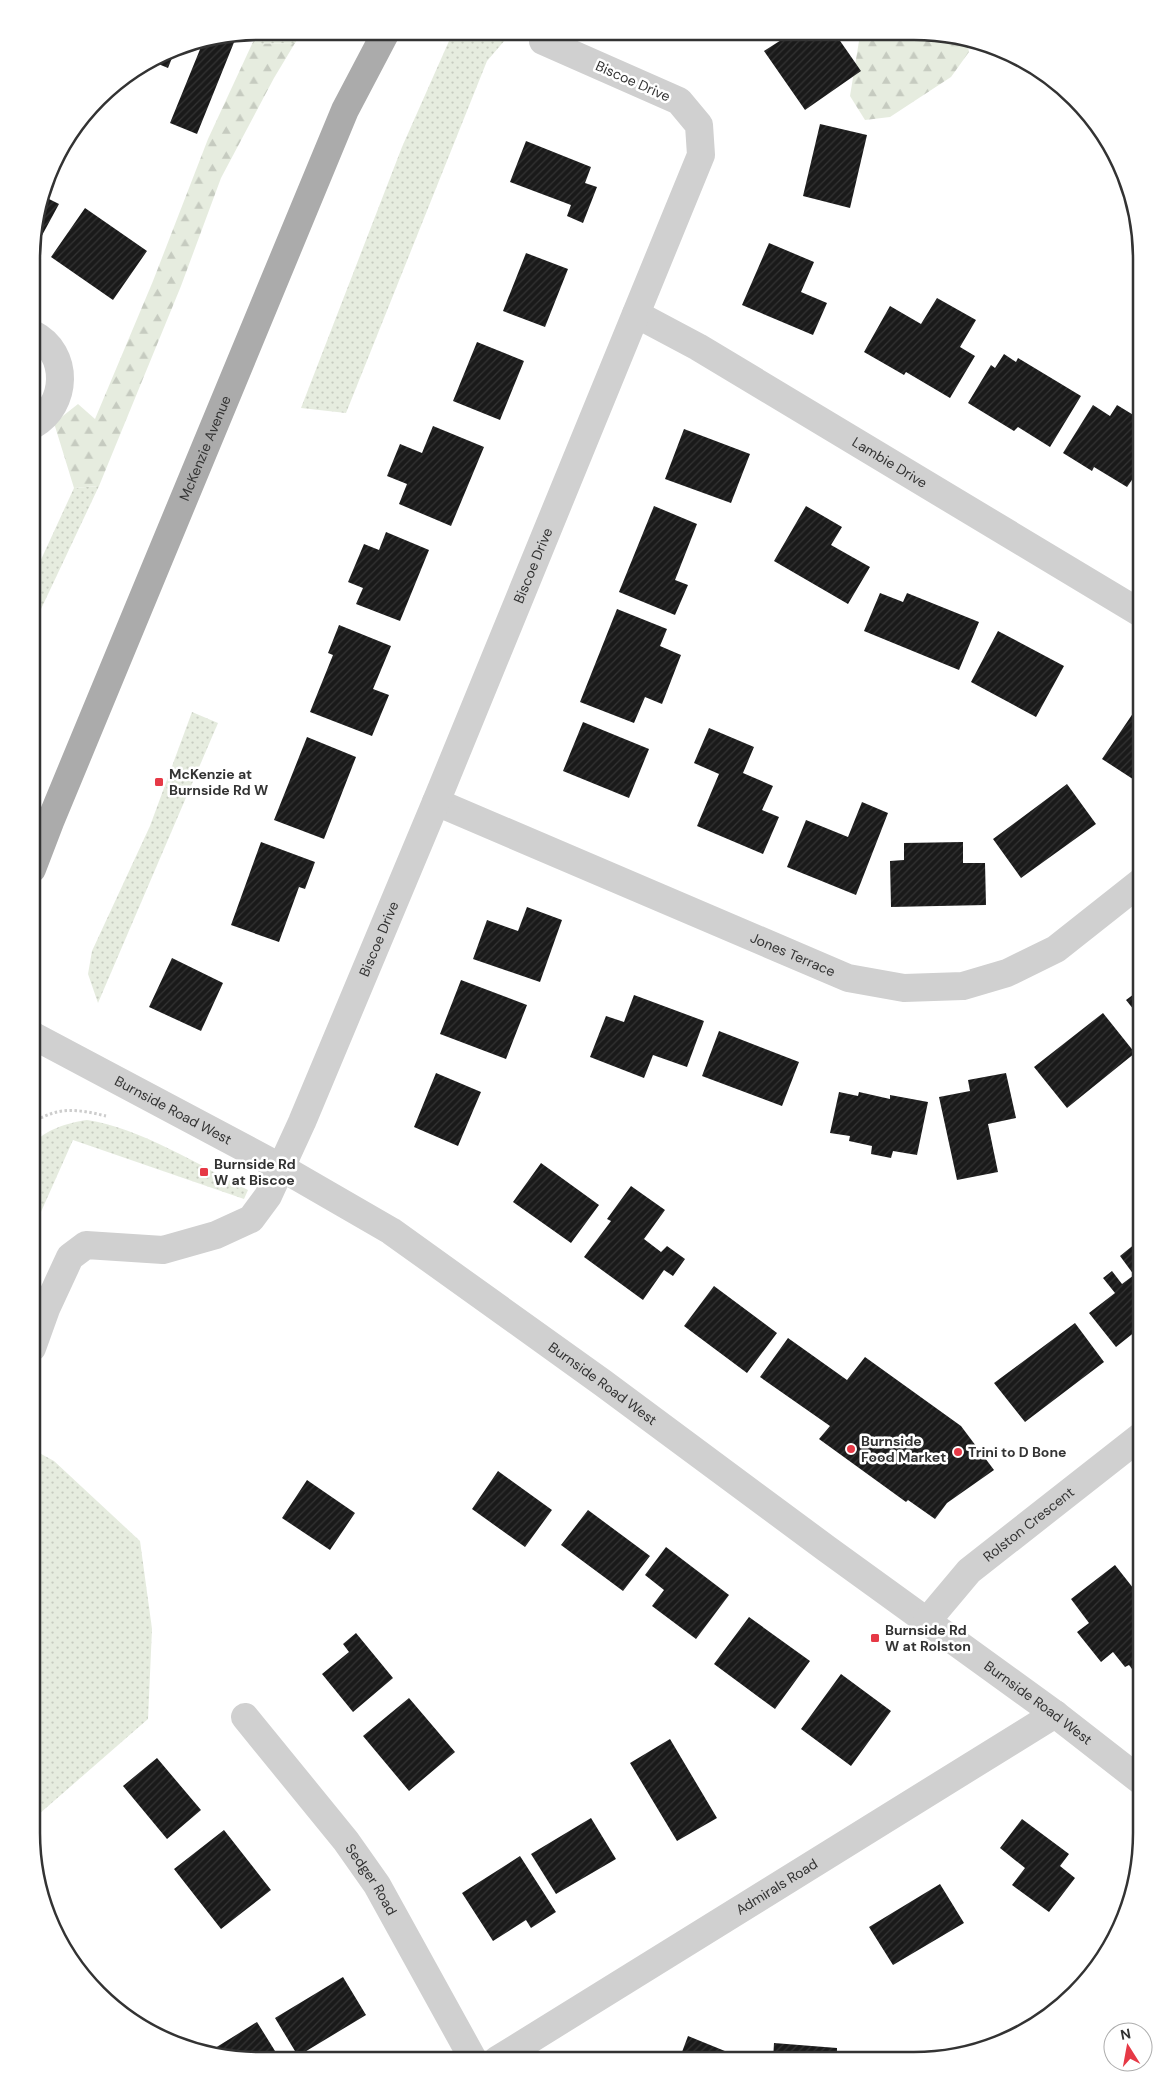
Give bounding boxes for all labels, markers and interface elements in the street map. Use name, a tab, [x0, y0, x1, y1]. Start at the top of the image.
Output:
street label: Biscoe Drive	[593, 57, 673, 106]
street label: McKenzie Avenue	[175, 393, 235, 504]
street label: Lambie Drive	[849, 433, 931, 492]
street label: Biscoe Drive	[509, 525, 556, 606]
place label: McKenzie at Burnside Rd W	[169, 765, 268, 799]
marker: McKenzie at Burnside Rd W	[153, 776, 165, 788]
street label: Biscoe Drive	[355, 898, 402, 979]
street label: Jones Terrace	[748, 928, 838, 981]
street label: Burnside Road West	[112, 1072, 235, 1149]
place label: Burnside Rd W at Biscoe	[214, 1155, 296, 1189]
marker: Burnside Rd W at Biscoe	[198, 1166, 210, 1178]
street label: Burnside Road West	[545, 1338, 661, 1429]
place label: Burnside Food Market	[861, 1432, 946, 1466]
marker: Burnside Food Market	[845, 1443, 857, 1455]
place label: Trini to D Bone	[968, 1443, 1066, 1461]
marker: Trini to D Bone	[952, 1446, 964, 1458]
street label: Rolston Crescent	[979, 1483, 1078, 1566]
place label: Burnside Rd W at Rolston	[885, 1621, 971, 1655]
marker: Burnside Rd W at Rolston	[869, 1632, 881, 1644]
street label: Burnside Road West	[981, 1657, 1096, 1749]
street label: Sedger Road	[342, 1840, 401, 1918]
street label: Admirals Road	[732, 1854, 821, 1919]
north arrow	[1103, 2022, 1153, 2072]
text: N	[1119, 2024, 1132, 2044]

